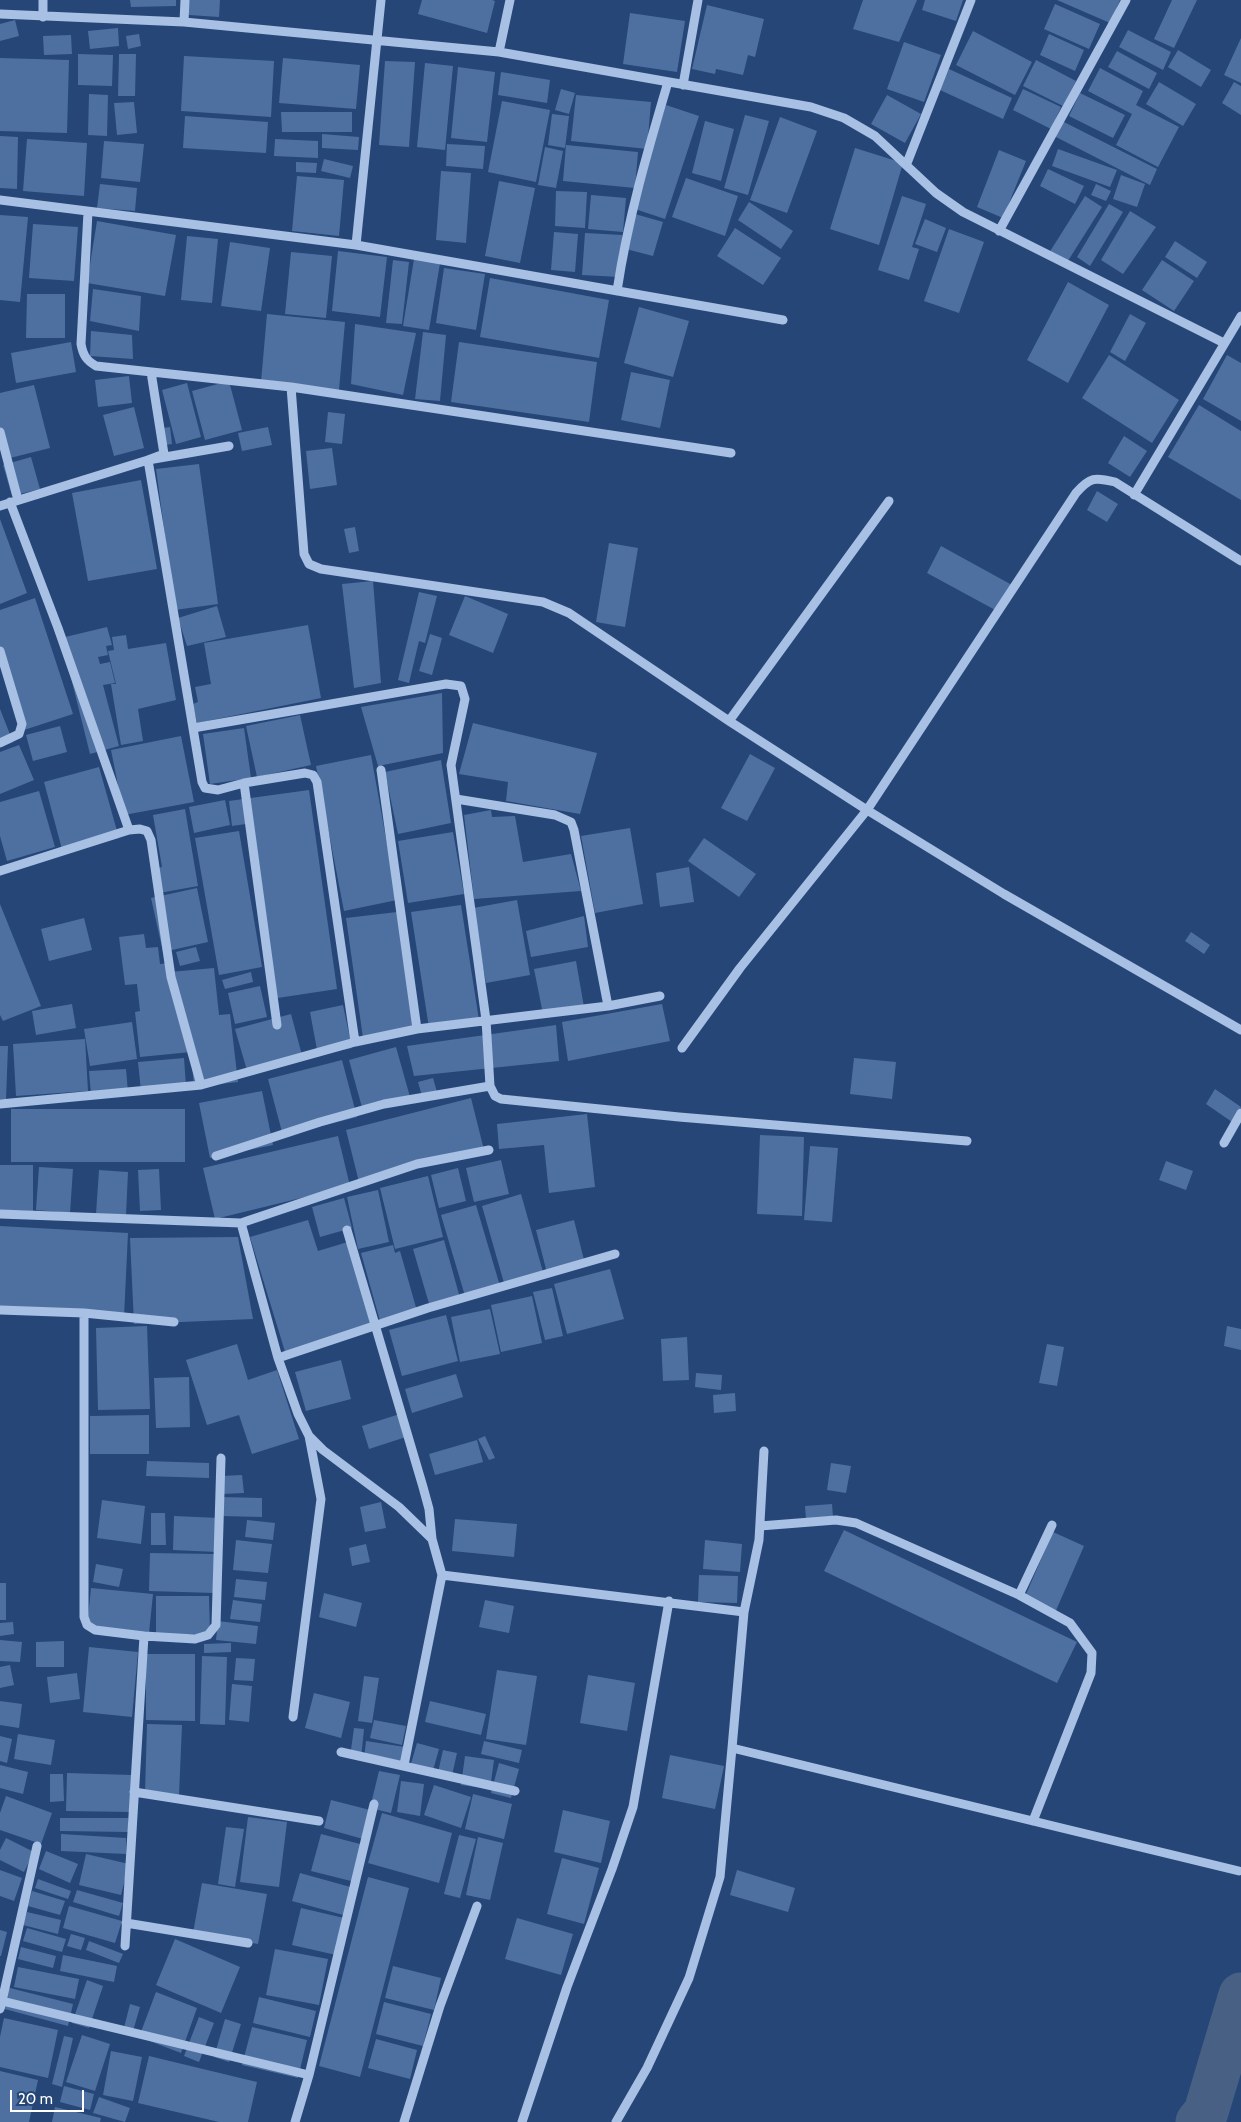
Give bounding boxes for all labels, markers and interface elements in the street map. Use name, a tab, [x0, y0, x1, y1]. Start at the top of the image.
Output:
scale bar	[12, 2080, 86, 2112]
text: 20 m	[18, 2090, 53, 2108]

